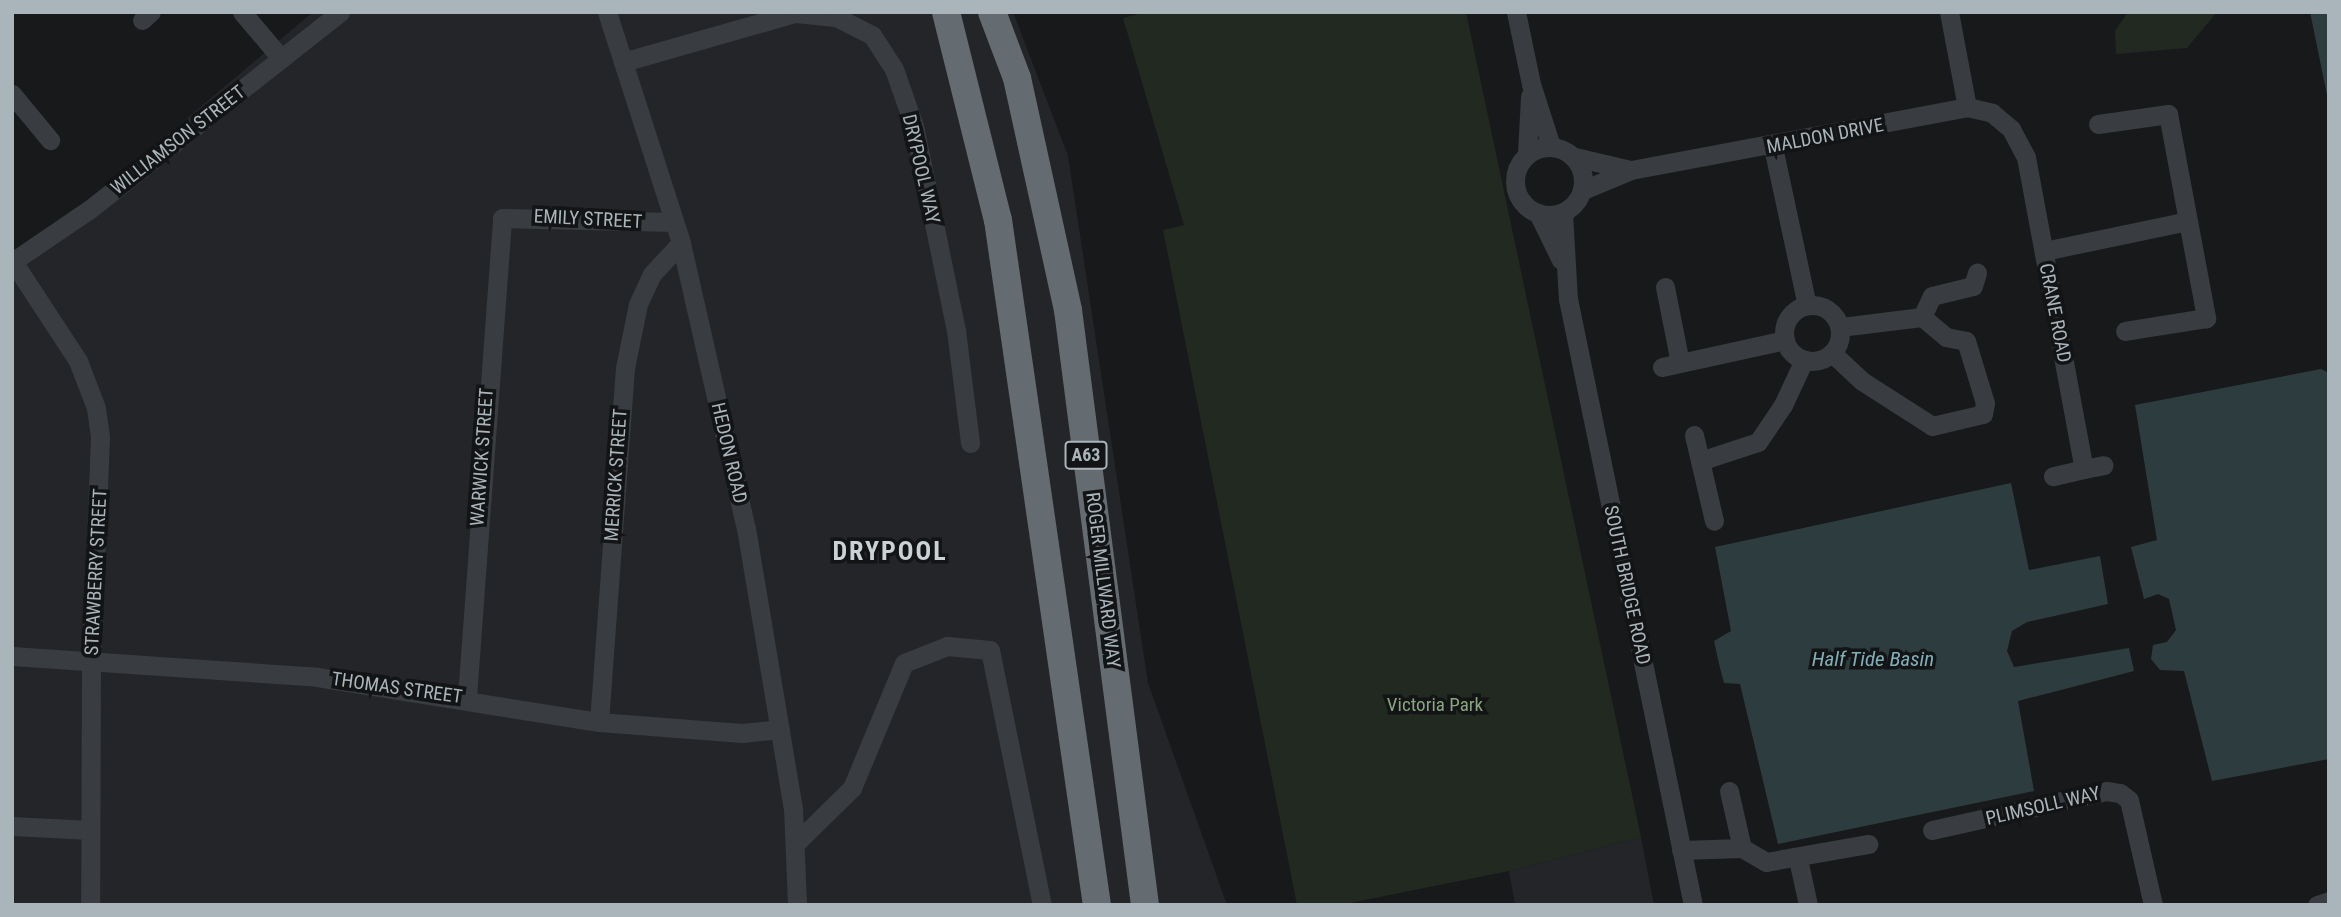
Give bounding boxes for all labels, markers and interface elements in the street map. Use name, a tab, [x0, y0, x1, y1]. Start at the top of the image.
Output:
street label: WILLIAMSON STREET	[106, 81, 250, 199]
street label: DRYPOOL WAY	[897, 112, 945, 226]
street label: MALDON DRIVE	[1765, 113, 1885, 159]
street label: EMILY STREET	[533, 205, 643, 233]
street label: CRANE ROAD	[2034, 261, 2076, 365]
street label: WARWICK STREET	[466, 387, 498, 527]
street label: HEDON ROAD	[706, 400, 752, 506]
street label: MERRICK STREET	[600, 408, 632, 542]
road number: A63	[1063, 440, 1109, 470]
street label: STRAWBERRY STREET	[80, 488, 112, 656]
street label: ROGER MILLWARD WAY	[1081, 491, 1125, 669]
street label: SOUTH BRIDGE ROAD	[1599, 503, 1655, 667]
district label: DRYPOOL	[833, 536, 947, 568]
water label: Half Tide Basin	[1812, 646, 1934, 672]
street label: THOMAS STREET	[330, 668, 464, 708]
park label: Victoria Park	[1387, 694, 1483, 716]
street label: PLIMSOLL WAY	[1984, 782, 2102, 830]

